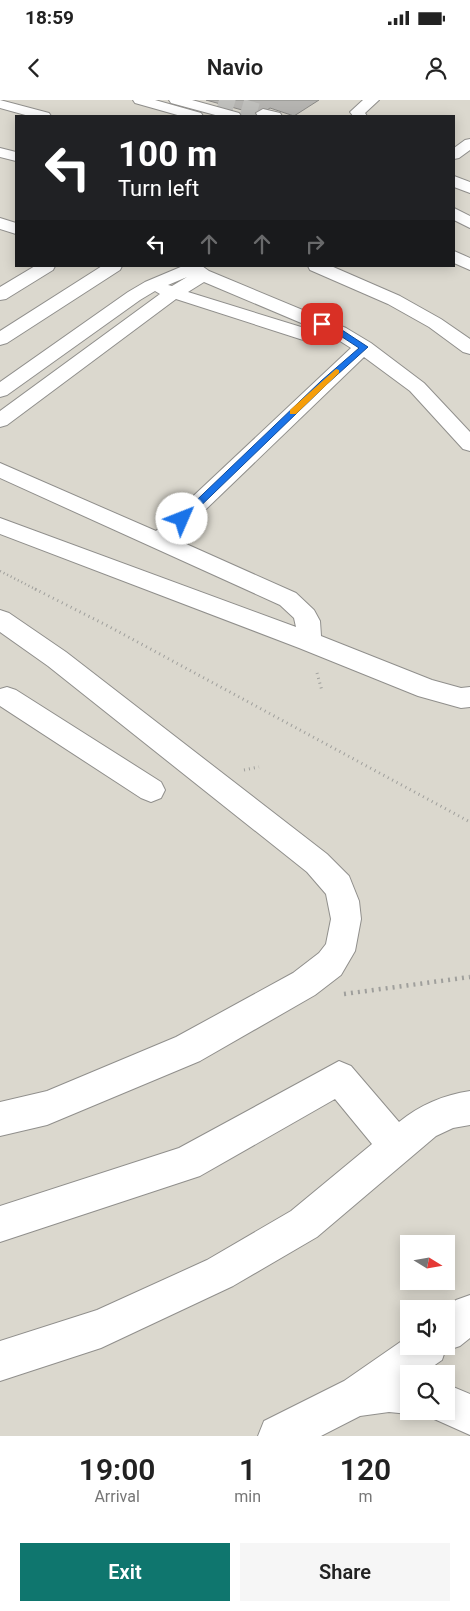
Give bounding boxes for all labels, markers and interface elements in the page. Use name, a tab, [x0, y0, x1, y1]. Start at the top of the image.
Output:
text: 18:59	[25, 6, 74, 29]
icon: back	[20, 54, 48, 82]
icon: person	[422, 54, 450, 82]
text: Navio	[207, 55, 263, 80]
text: 100 m	[118, 134, 217, 175]
icon: left	[35, 135, 100, 200]
text: Turn left	[118, 176, 199, 201]
icon: left	[142, 230, 170, 258]
icon: ahead	[195, 230, 223, 258]
icon: ahead	[248, 230, 276, 258]
icon: right	[301, 230, 329, 258]
pin	[301, 303, 343, 345]
icon: arrive	[308, 310, 336, 338]
position arrow	[155, 492, 207, 544]
north arrow	[400, 1235, 455, 1290]
map controls	[400, 1235, 455, 1420]
button: sound	[400, 1300, 455, 1355]
button: search	[400, 1365, 455, 1420]
text: 19:00	[79, 1452, 156, 1487]
text: 1	[239, 1452, 256, 1487]
text: 120	[340, 1452, 391, 1487]
text: Arrival	[94, 1487, 140, 1506]
text: min	[234, 1487, 261, 1506]
text: m	[358, 1487, 373, 1506]
button: Exit	[20, 1543, 230, 1601]
button: Share	[240, 1543, 450, 1601]

